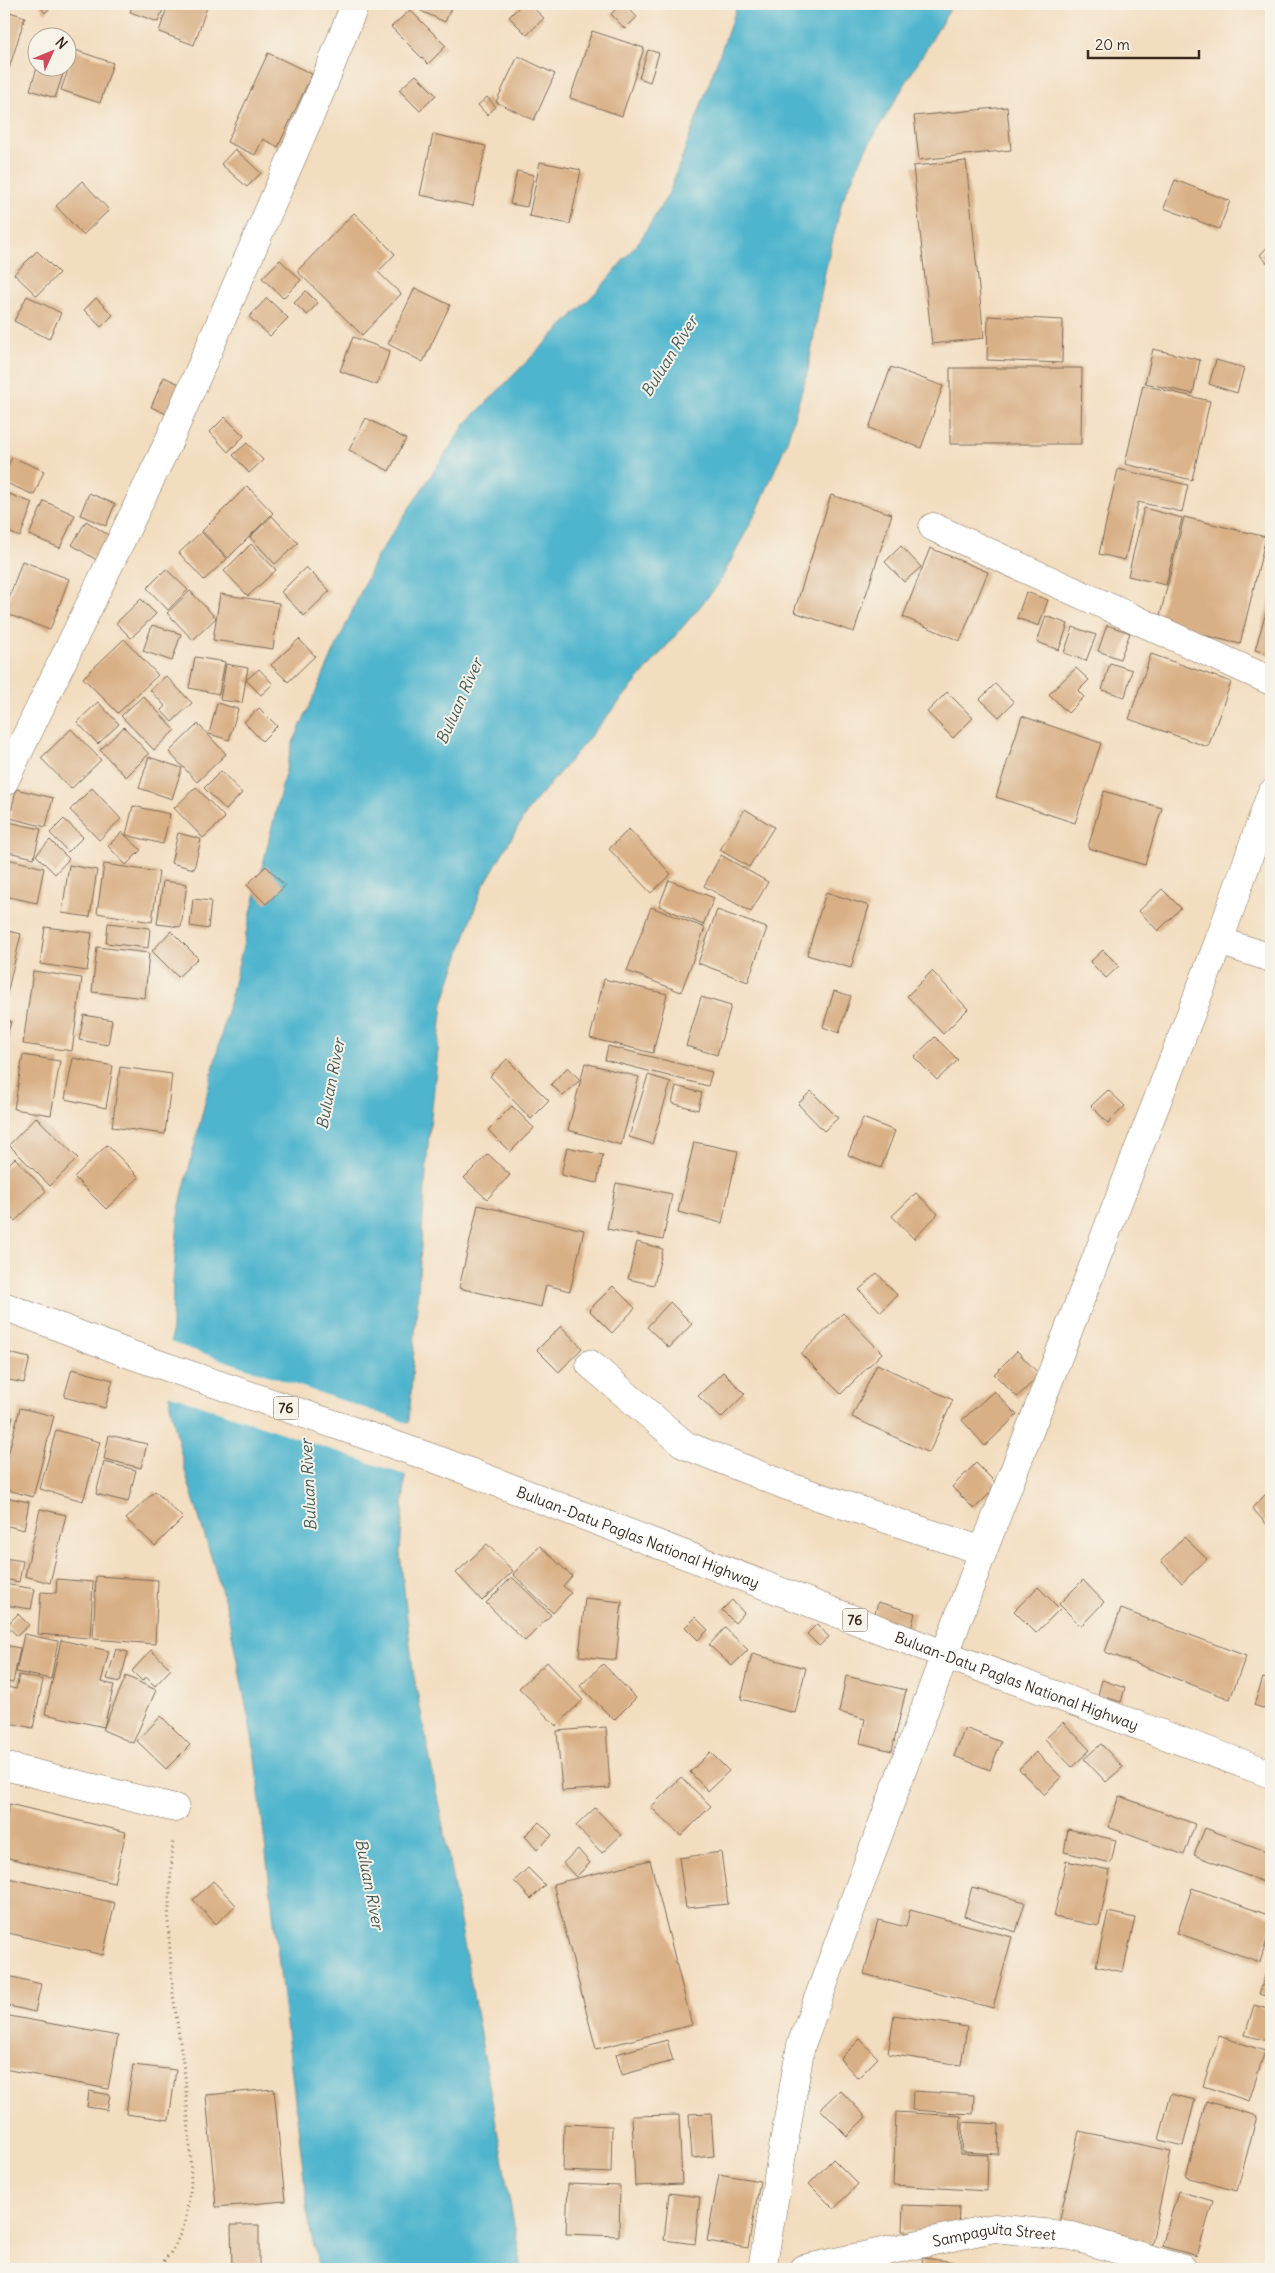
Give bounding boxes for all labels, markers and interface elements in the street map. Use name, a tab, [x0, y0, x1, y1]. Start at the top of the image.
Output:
north arrow	[28, 28, 78, 78]
scale bar	[1088, 28, 1199, 60]
text: N	[52, 33, 71, 53]
text: 20 m	[1095, 35, 1130, 54]
water label: Buluan River	[636, 310, 703, 400]
water label: Buluan River	[431, 653, 488, 747]
water label: Buluan River	[311, 1035, 349, 1131]
road number: 76	[274, 1396, 298, 1420]
water label: Buluan River	[295, 1436, 320, 1531]
street label: Buluan-Datu Paglas National Highway	[514, 1482, 762, 1592]
road number: 76	[842, 1608, 868, 1632]
street label: Buluan-Datu Paglas National Highway	[892, 1627, 1141, 1734]
water label: Buluan River	[351, 1837, 389, 1933]
street label: Sampaguita Street	[931, 2218, 1057, 2250]

